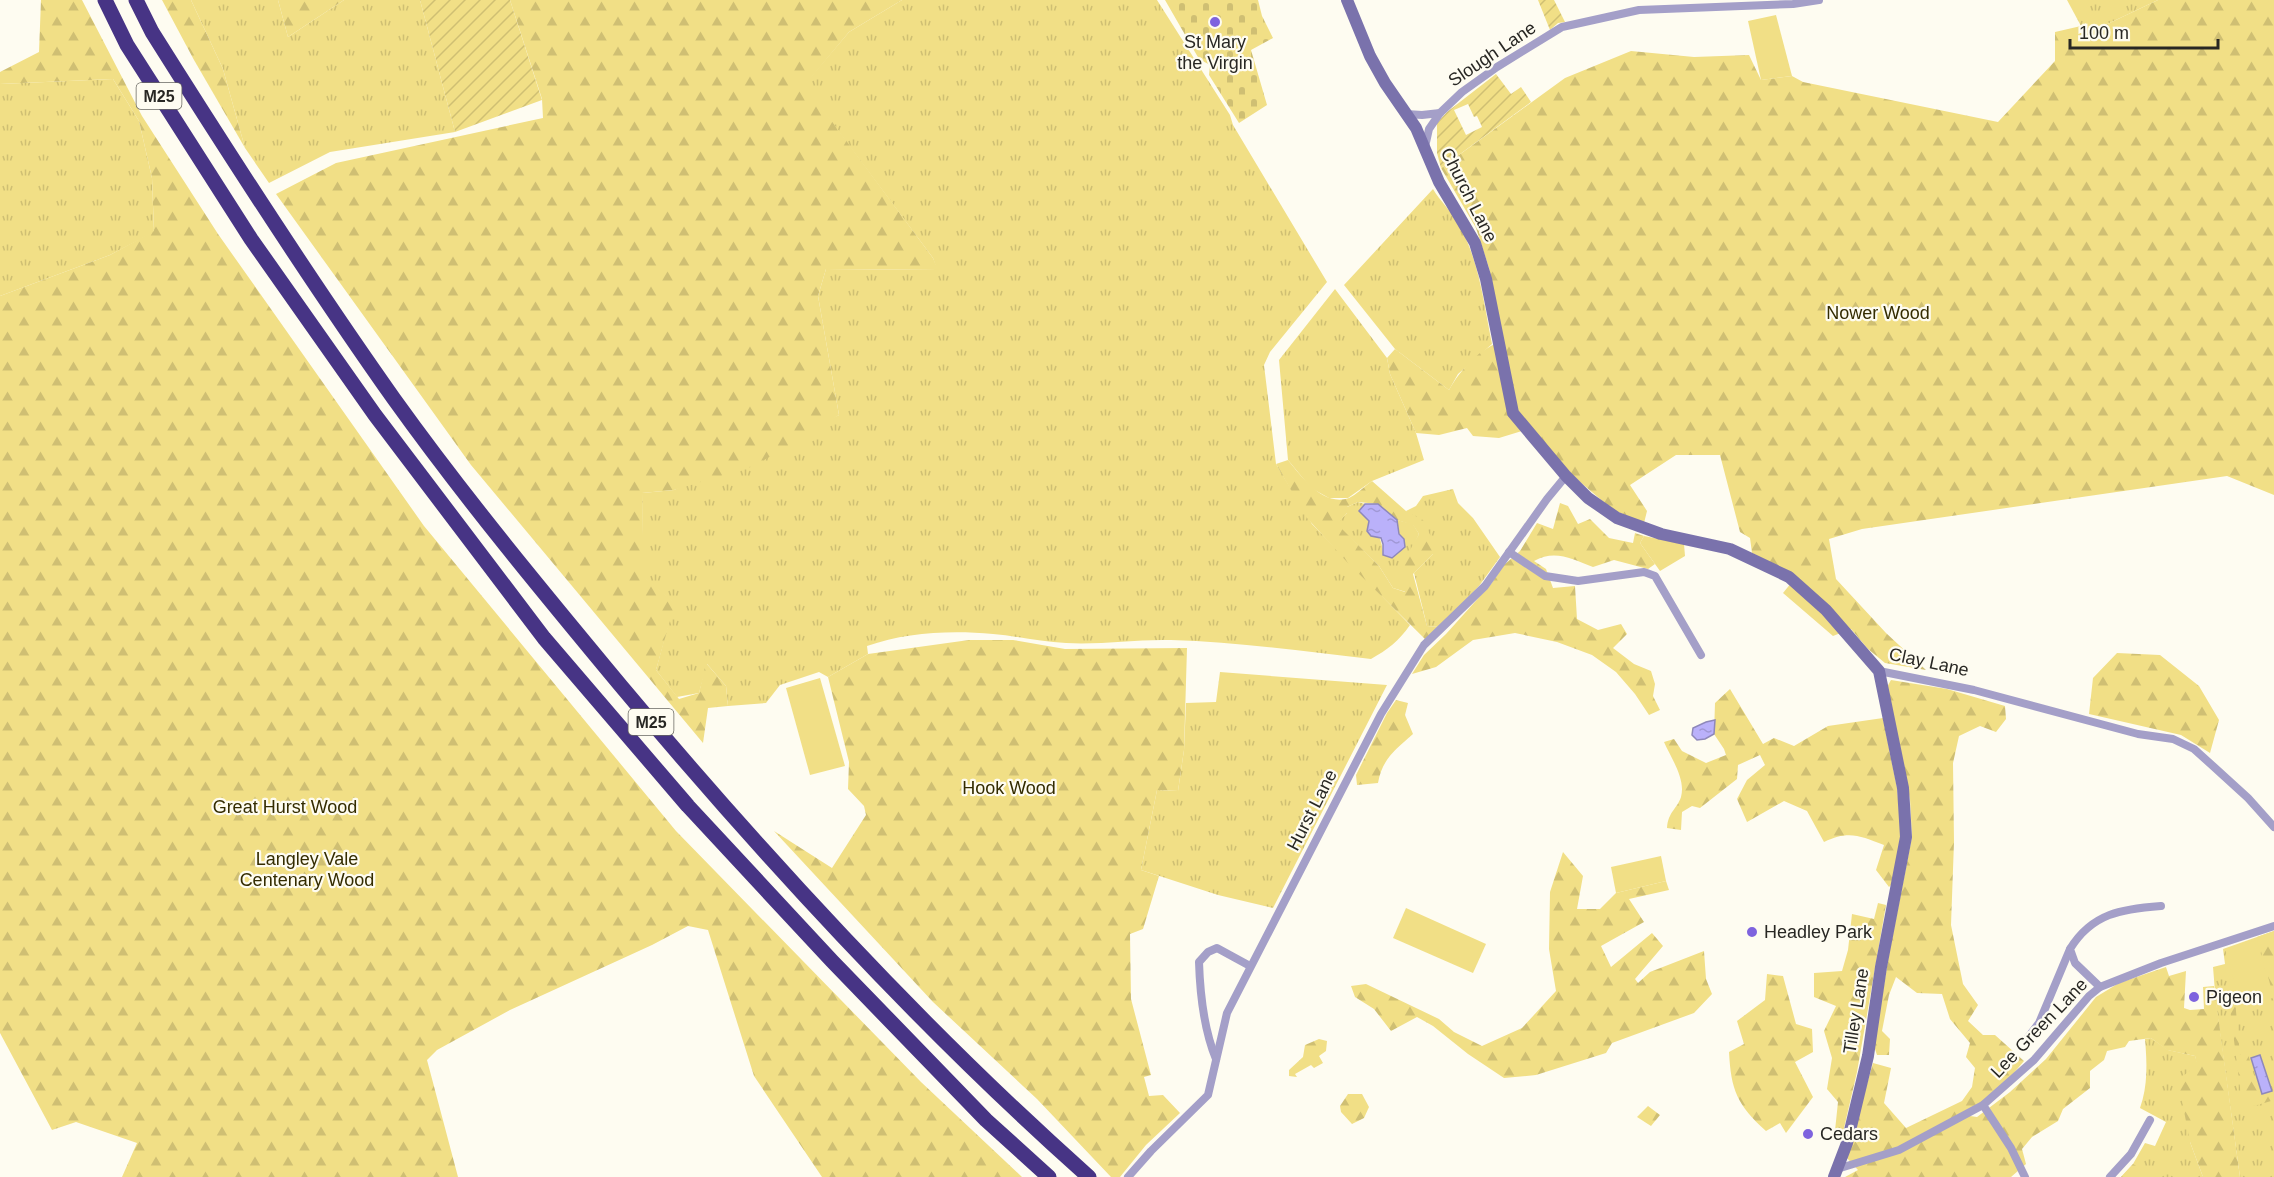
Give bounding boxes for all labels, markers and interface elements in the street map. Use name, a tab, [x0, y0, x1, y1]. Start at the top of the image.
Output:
scale bar	[2070, 12, 2218, 50]
marker: St Mary the Virgin	[1208, 15, 1222, 29]
street label: Slough Lane	[1445, 17, 1539, 91]
text: 100 m	[2079, 23, 2129, 43]
place label: St Mary the Virgin	[1177, 32, 1253, 73]
road number: M25	[136, 83, 182, 109]
street label: Church Lane	[1437, 145, 1501, 245]
park label: Nower Wood	[1826, 303, 1930, 323]
street label: Clay Lane	[1887, 644, 1971, 680]
road number: M25	[628, 709, 674, 735]
street label: Hurst Lane	[1283, 766, 1341, 854]
park label: Hook Wood	[962, 778, 1056, 798]
park label: Great Hurst Wood	[213, 797, 357, 817]
park label: Langley Vale Centenary Wood	[240, 849, 374, 890]
place label: Headley Park	[1764, 922, 1873, 942]
marker: Headley Park	[1745, 925, 1759, 939]
street label: Tilley Lane	[1839, 967, 1873, 1055]
street label: Lee Green Lane	[1987, 974, 2091, 1082]
place label: Pigeon	[2206, 987, 2262, 1007]
marker: Pigeon	[2187, 990, 2201, 1004]
place label: Cedars	[1820, 1124, 1878, 1144]
marker: Cedars	[1801, 1127, 1815, 1141]

